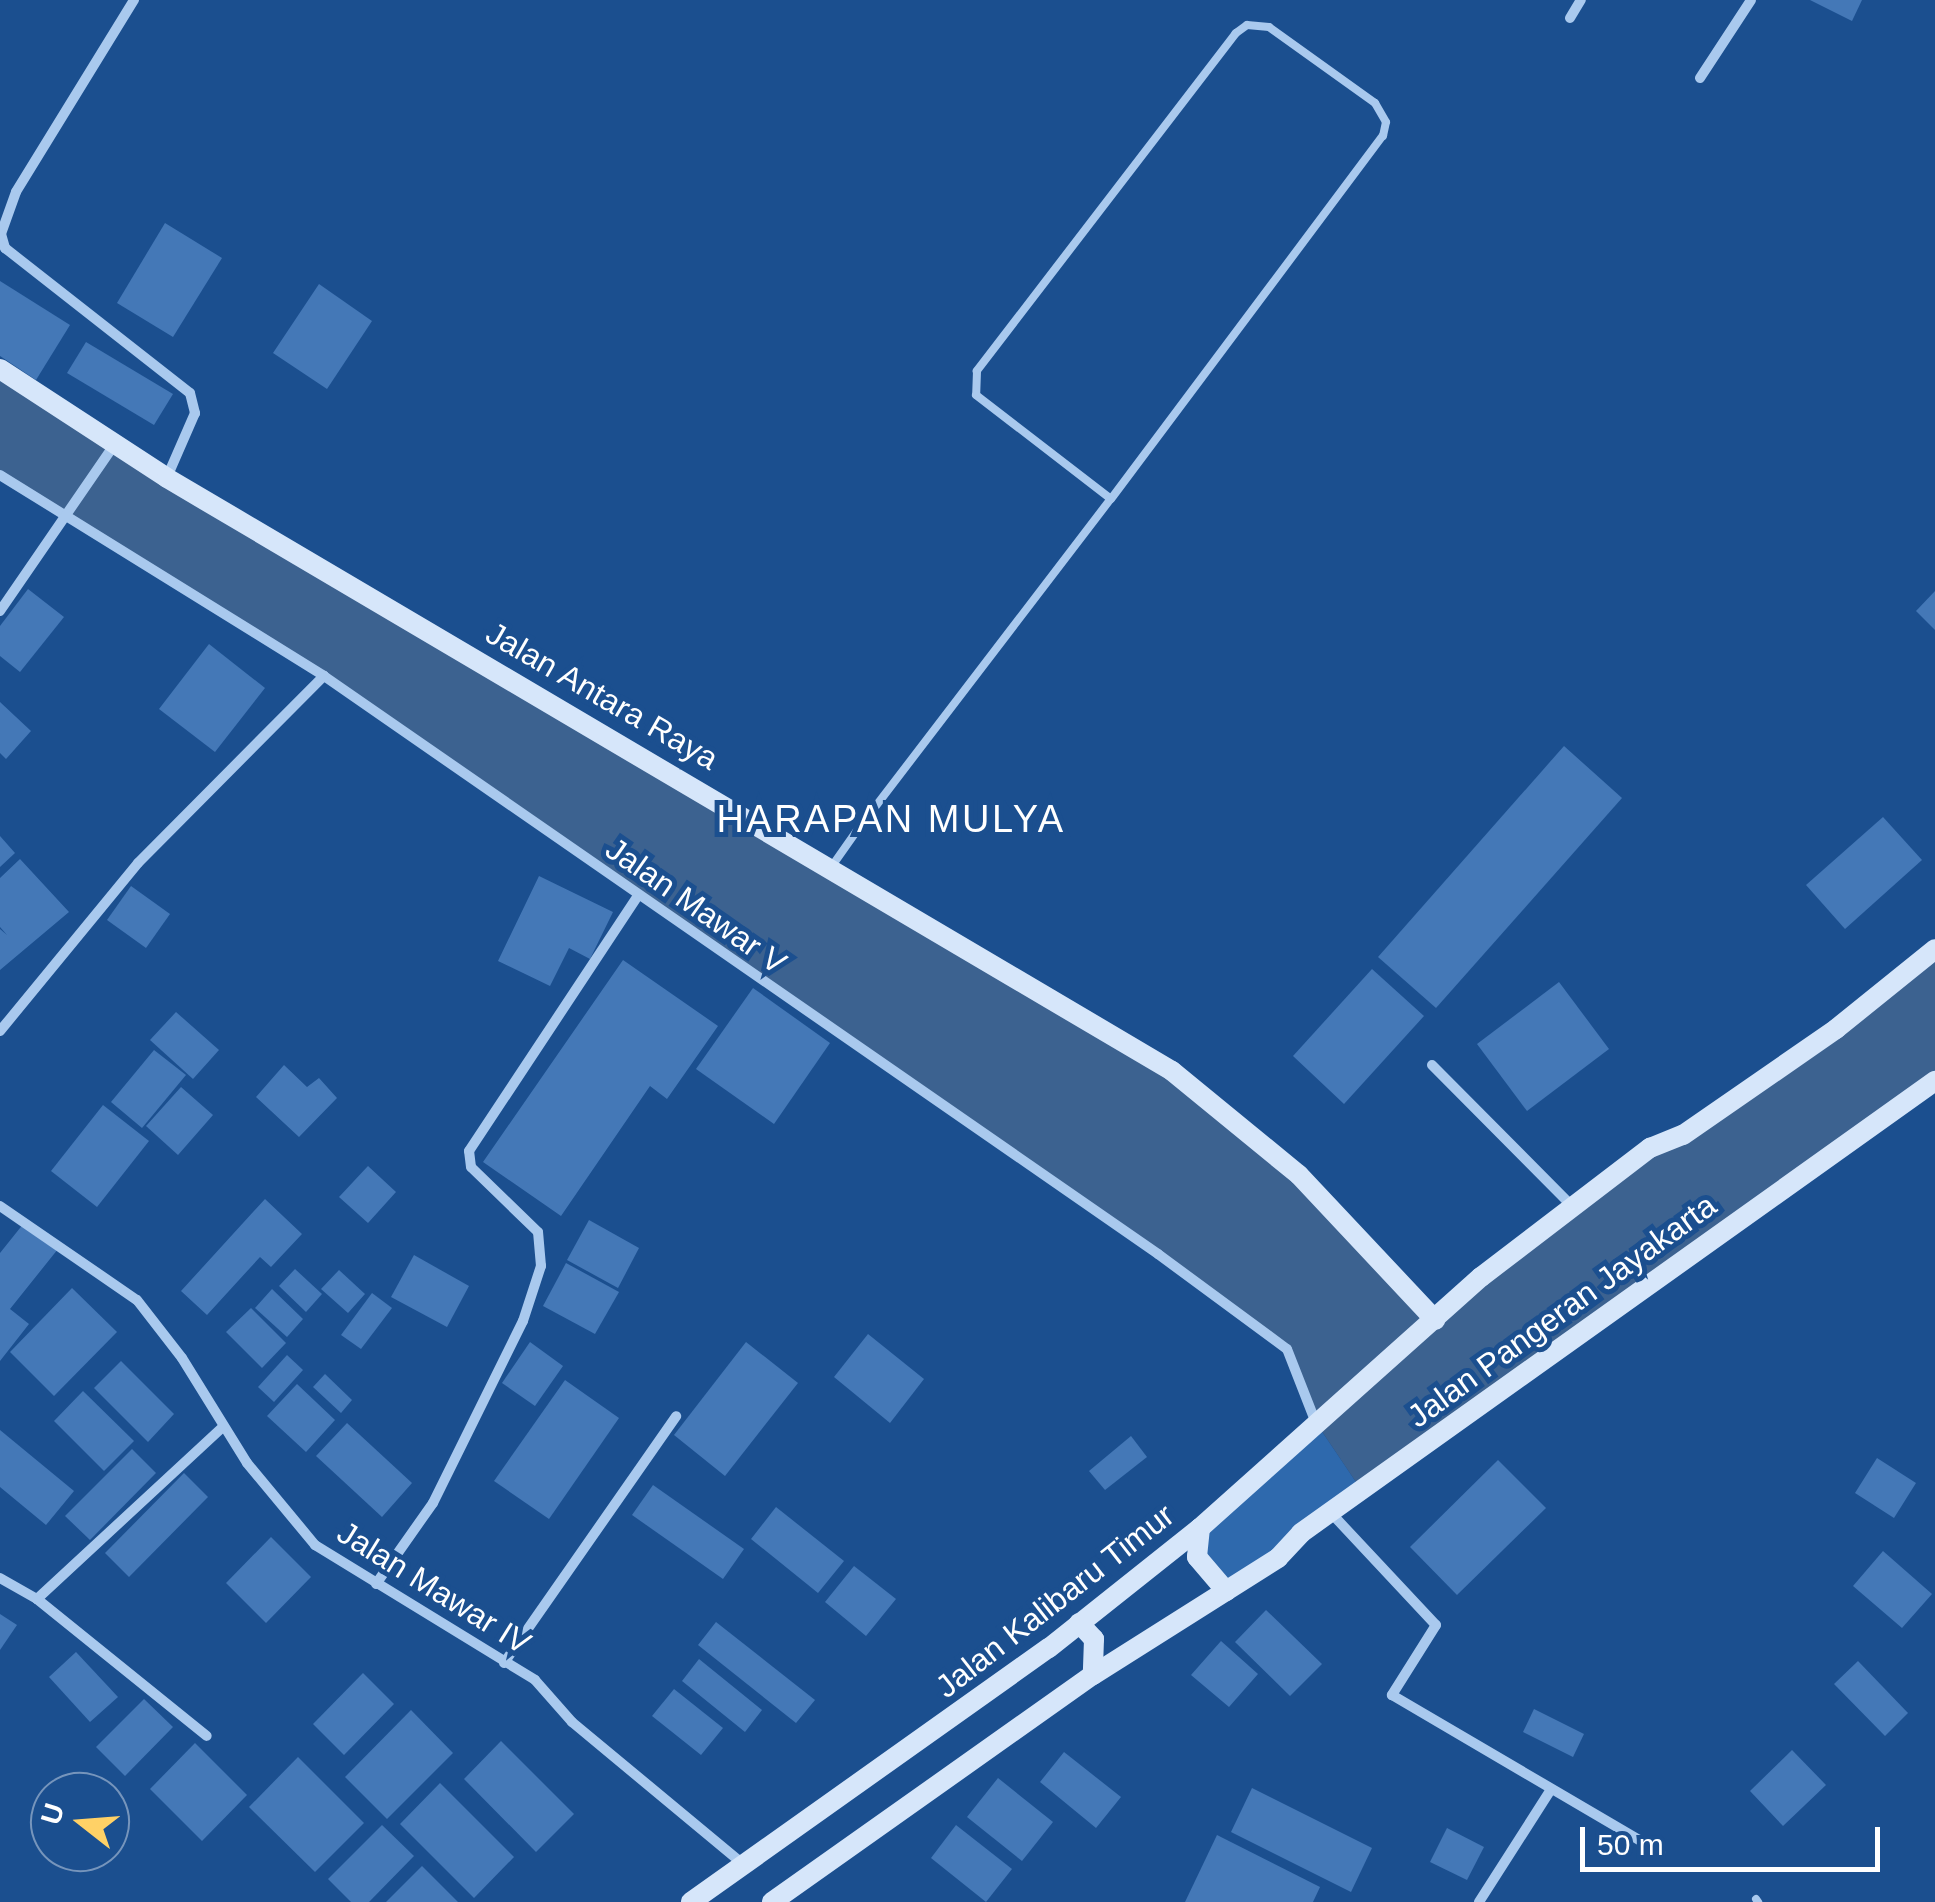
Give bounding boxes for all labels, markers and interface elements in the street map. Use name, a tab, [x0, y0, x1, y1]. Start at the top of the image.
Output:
street label: Jalan Antara Raya	[478, 614, 726, 778]
district label: HARAPAN MULYA	[716, 797, 1066, 843]
street label: Jalan Mawar V	[598, 830, 794, 982]
street label: Jalan Pangeran Jayakarta	[1400, 1186, 1724, 1436]
street label: Jalan Kalibaru Timur	[928, 1496, 1182, 1706]
street label: Jalan Mawar IV	[330, 1513, 538, 1663]
north arrow	[30, 1772, 130, 1872]
text: U	[35, 1799, 71, 1828]
scale bar	[1585, 1807, 1885, 1869]
text: 50 m	[1597, 1828, 1664, 1861]

